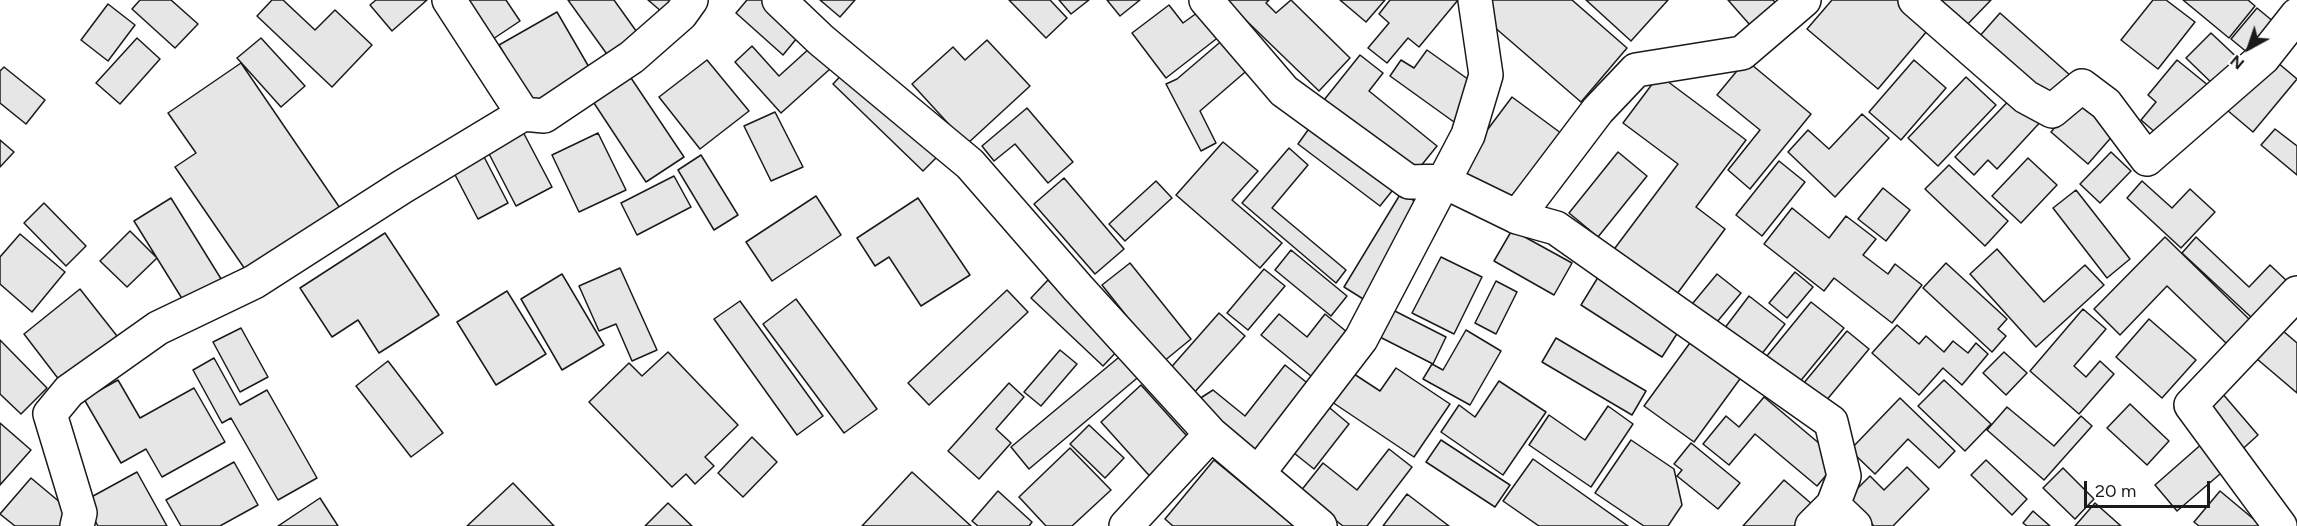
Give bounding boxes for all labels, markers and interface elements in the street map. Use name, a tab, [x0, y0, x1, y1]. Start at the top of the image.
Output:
north arrow	[2219, 18, 2279, 78]
text: N	[2226, 51, 2248, 73]
scale bar	[2087, 469, 2213, 507]
text: 20 m	[2095, 480, 2136, 502]

